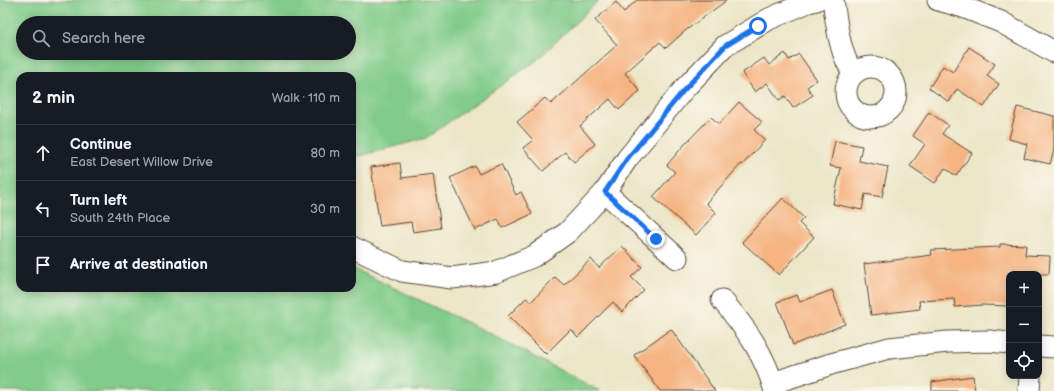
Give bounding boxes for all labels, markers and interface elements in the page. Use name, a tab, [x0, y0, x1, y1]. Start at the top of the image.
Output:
search box	[16, 16, 356, 60]
route start	[749, 17, 767, 35]
icon: search	[30, 27, 52, 49]
text: Search here	[62, 29, 145, 48]
text: 2 min	[32, 88, 75, 108]
text: Walk · 110 m	[272, 90, 340, 106]
text: Continue	[70, 135, 132, 154]
icon: ahead	[32, 142, 54, 164]
text: 80 m	[311, 145, 340, 161]
text: East Desert Willow Drive	[70, 154, 213, 170]
text: Turn left	[70, 191, 127, 210]
icon: left	[32, 198, 54, 220]
text: 30 m	[310, 201, 340, 217]
text: South 24th Place	[70, 210, 170, 226]
route end	[647, 230, 665, 248]
icon: arrive	[32, 254, 54, 276]
text: Arrive at destination	[70, 255, 208, 274]
map controls	[1006, 271, 1042, 379]
button: +	[1006, 271, 1042, 307]
button: −	[1006, 307, 1042, 343]
button: locate	[1006, 343, 1042, 379]

